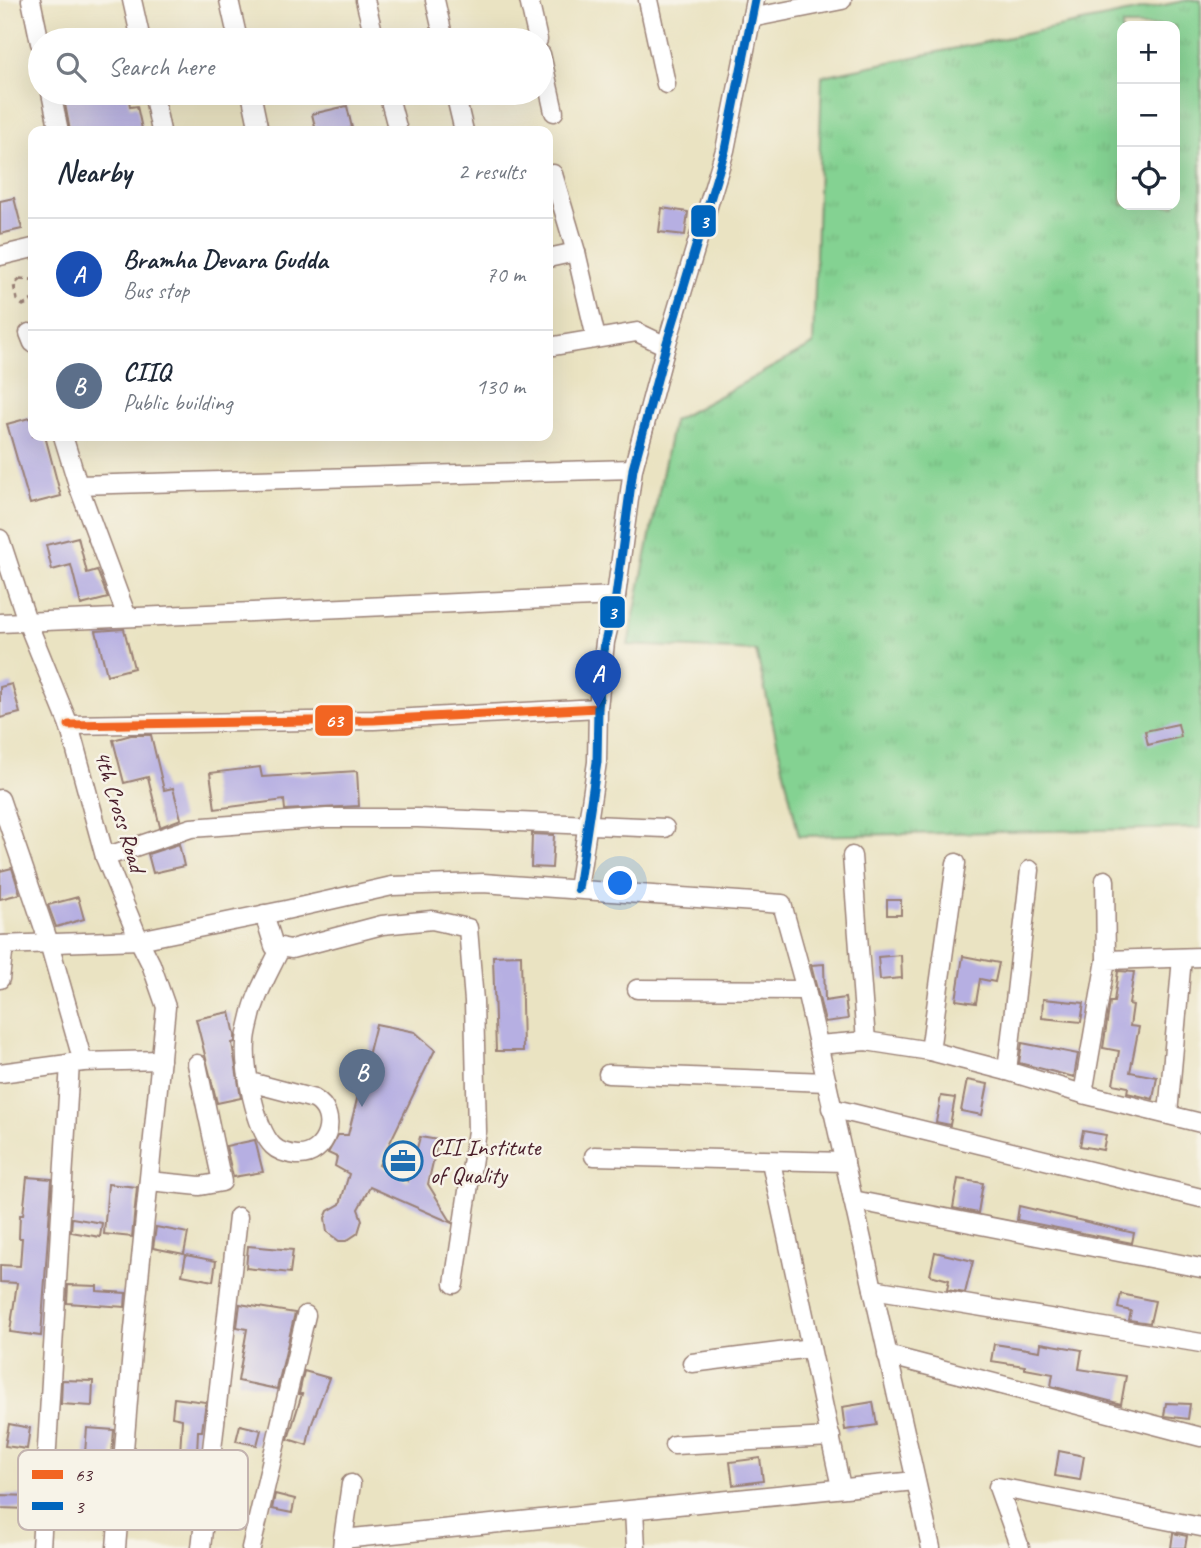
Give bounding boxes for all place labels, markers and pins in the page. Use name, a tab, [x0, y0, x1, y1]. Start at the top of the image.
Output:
pin: A	[575, 650, 621, 708]
pin: B	[339, 1049, 385, 1107]
place label: CII Institute of Quality	[430, 1132, 543, 1190]
office icon: CII Institute of Quality	[382, 1140, 424, 1182]

